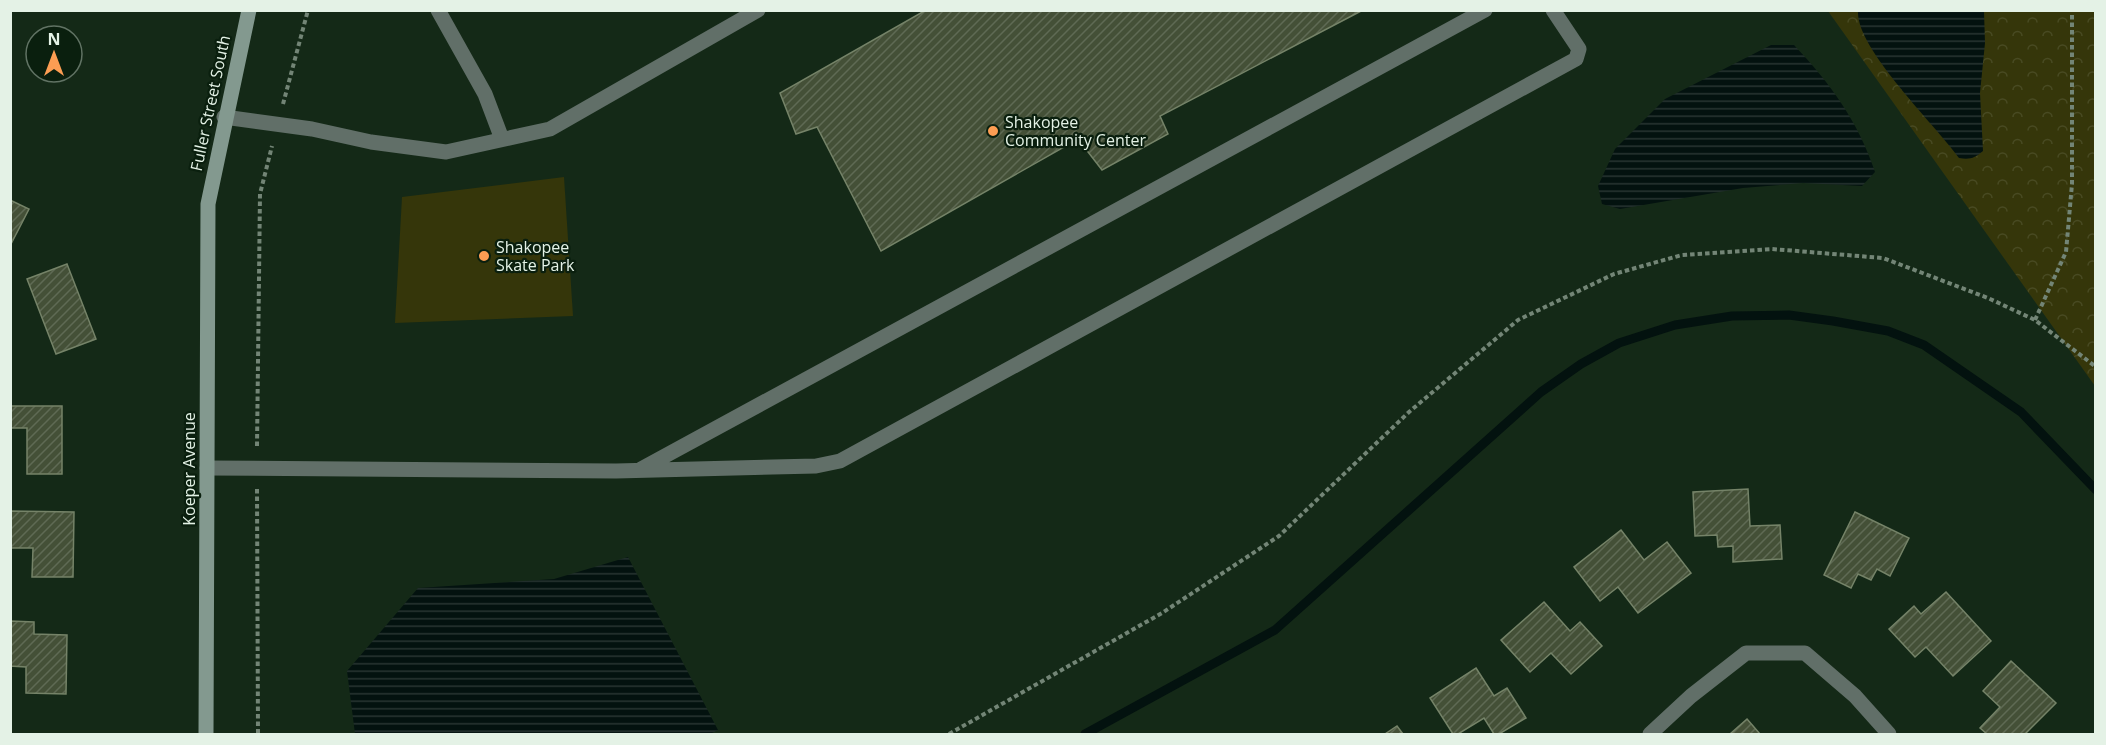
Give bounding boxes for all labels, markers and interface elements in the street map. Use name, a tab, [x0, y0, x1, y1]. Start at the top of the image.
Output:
north arrow	[24, 24, 84, 84]
text: N	[47, 28, 61, 50]
street label: Fuller Street South	[185, 33, 235, 173]
place label: Shakopee Community Center	[1005, 111, 1146, 151]
marker: Shakopee Community Center	[986, 124, 1000, 138]
place label: Shakopee Skate Park	[496, 236, 575, 276]
marker: Shakopee Skate Park	[477, 249, 491, 263]
street label: Koeper Avenue	[178, 412, 200, 526]

